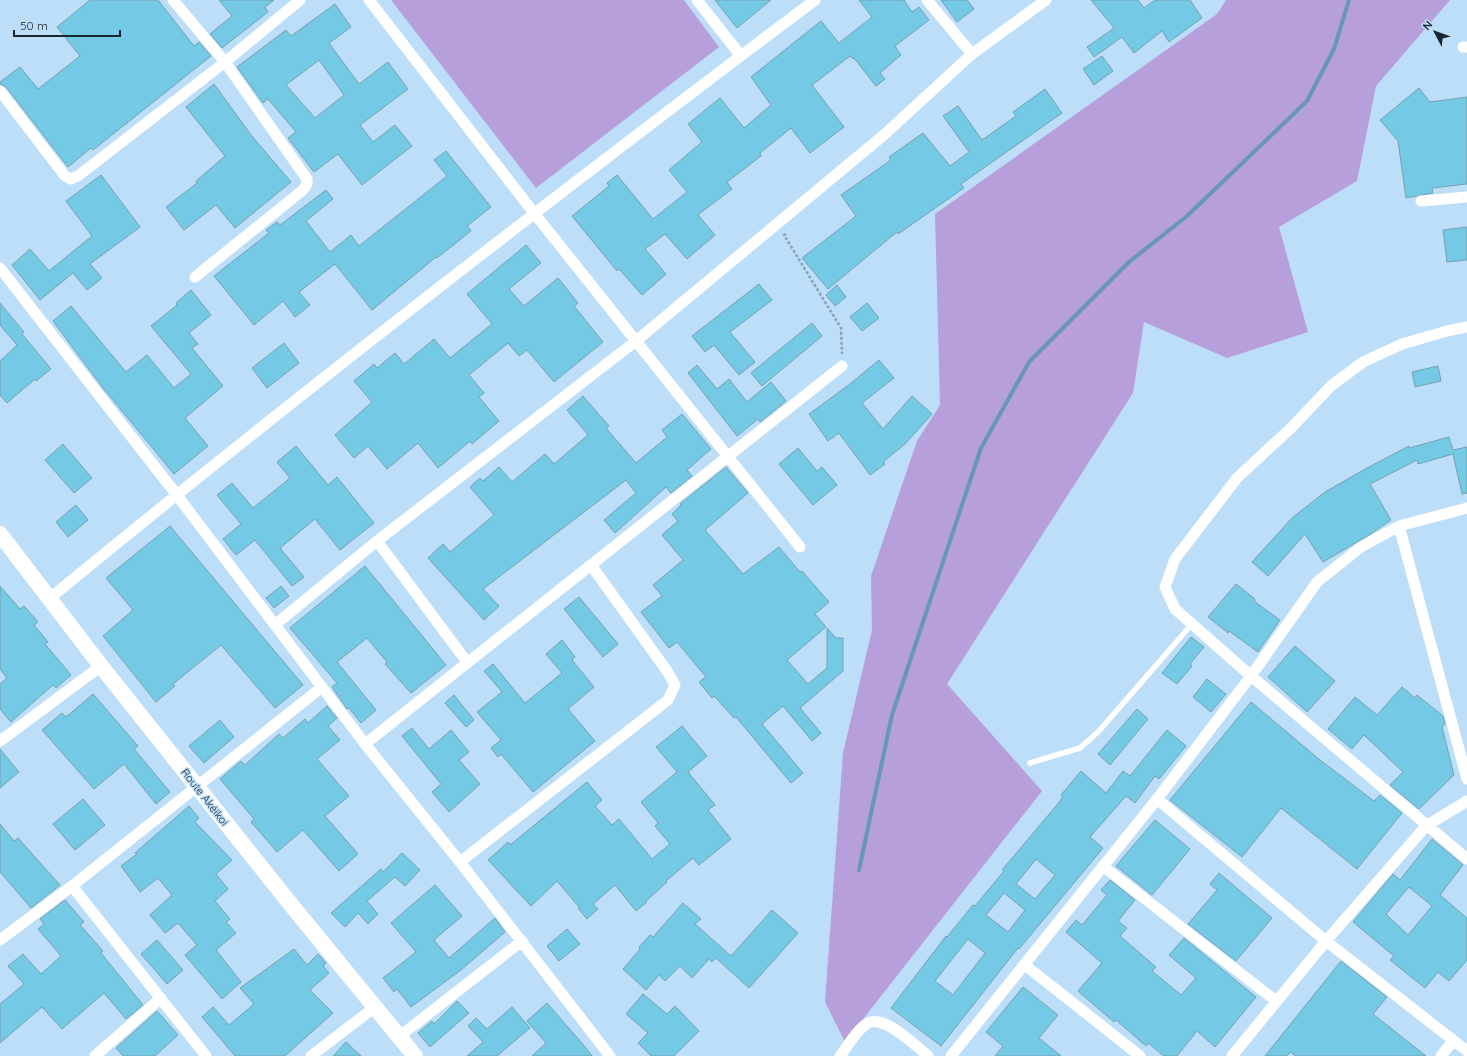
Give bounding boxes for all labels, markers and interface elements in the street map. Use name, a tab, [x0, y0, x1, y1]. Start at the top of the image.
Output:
scale bar	[14, 12, 120, 38]
north arrow	[1415, 12, 1455, 52]
text: 50 m	[20, 18, 48, 33]
text: N	[1420, 18, 1435, 33]
street label: Route Akéikoi	[178, 765, 232, 829]

